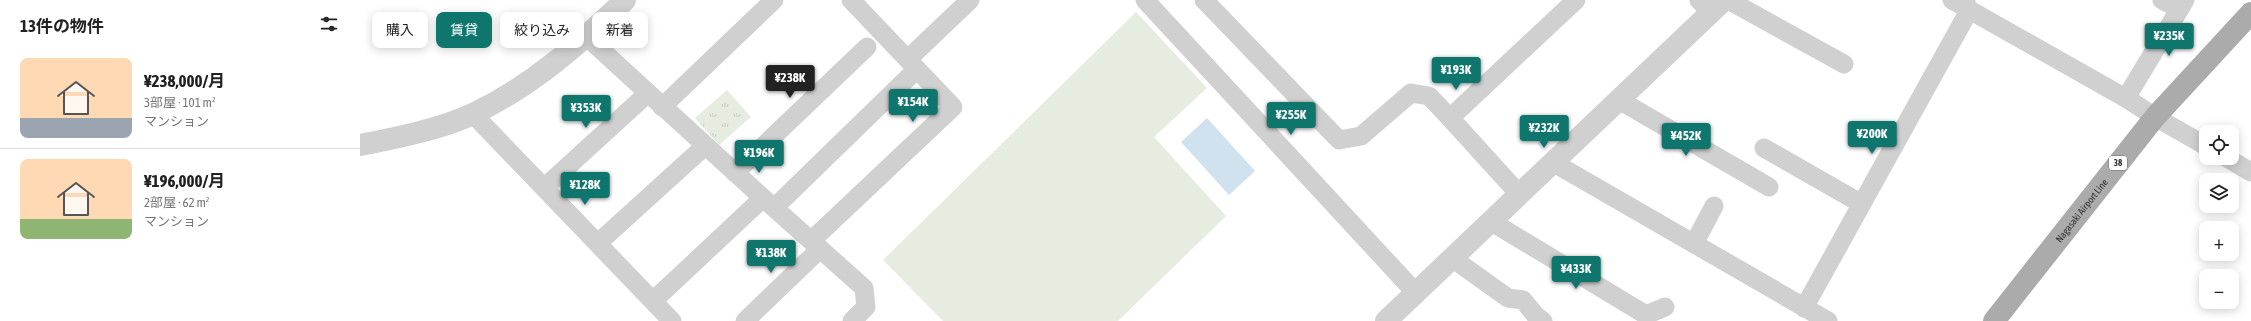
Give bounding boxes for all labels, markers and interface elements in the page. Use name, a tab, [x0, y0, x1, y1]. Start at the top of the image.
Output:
chip: 購入	[372, 12, 428, 48]
chip: 賃貸	[436, 12, 492, 48]
chip: 絞り込み	[500, 12, 584, 48]
chip: 新着	[592, 12, 648, 48]
icon: filters	[318, 13, 340, 35]
text: 13件の物件	[20, 16, 104, 36]
pin: ¥235K	[2141, 23, 2197, 57]
text: ¥235K	[2154, 28, 2184, 43]
pin: ¥193K	[1428, 57, 1484, 91]
text: ¥193K	[1441, 62, 1471, 77]
pin: ¥238K	[762, 65, 818, 99]
text: ¥238K	[775, 70, 805, 85]
text: ¥238,000/月	[144, 71, 225, 91]
icon: home	[52, 74, 100, 122]
pin: ¥154K	[885, 89, 941, 123]
text: ¥154K	[898, 94, 928, 109]
text: 3部屋 · 101 m²	[144, 95, 216, 110]
pin: ¥353K	[558, 95, 614, 129]
text: ¥353K	[571, 100, 601, 115]
pin: ¥255K	[1263, 102, 1319, 136]
text: ¥255K	[1276, 107, 1306, 122]
text: マンション	[144, 114, 209, 129]
pin: ¥232K	[1516, 115, 1572, 149]
text: ¥232K	[1529, 120, 1559, 135]
pin: ¥200K	[1844, 121, 1900, 155]
pin: ¥452K	[1658, 123, 1714, 157]
map controls	[2199, 125, 2239, 309]
button: locate	[2199, 125, 2239, 165]
text: ¥200K	[1857, 126, 1887, 141]
text: ¥452K	[1671, 128, 1701, 143]
pin: ¥196K	[731, 140, 787, 174]
text: ¥196K	[744, 145, 774, 160]
road number: 38	[2109, 156, 2127, 170]
text: ¥196,000/月	[144, 171, 225, 191]
pin: ¥128K	[557, 172, 613, 206]
button: layers	[2199, 173, 2239, 213]
icon: home	[52, 175, 100, 223]
street label: Nagasaki Airport Line	[2053, 176, 2110, 245]
text: ¥128K	[570, 177, 600, 192]
text: 2部屋 · 62 m²	[144, 195, 209, 210]
text: マンション	[144, 214, 209, 229]
button: +	[2199, 221, 2239, 261]
pin: ¥138K	[743, 240, 799, 274]
text: ¥138K	[756, 245, 786, 260]
pin: ¥433K	[1548, 256, 1604, 290]
text: ¥433K	[1561, 261, 1591, 276]
button: −	[2199, 269, 2239, 309]

